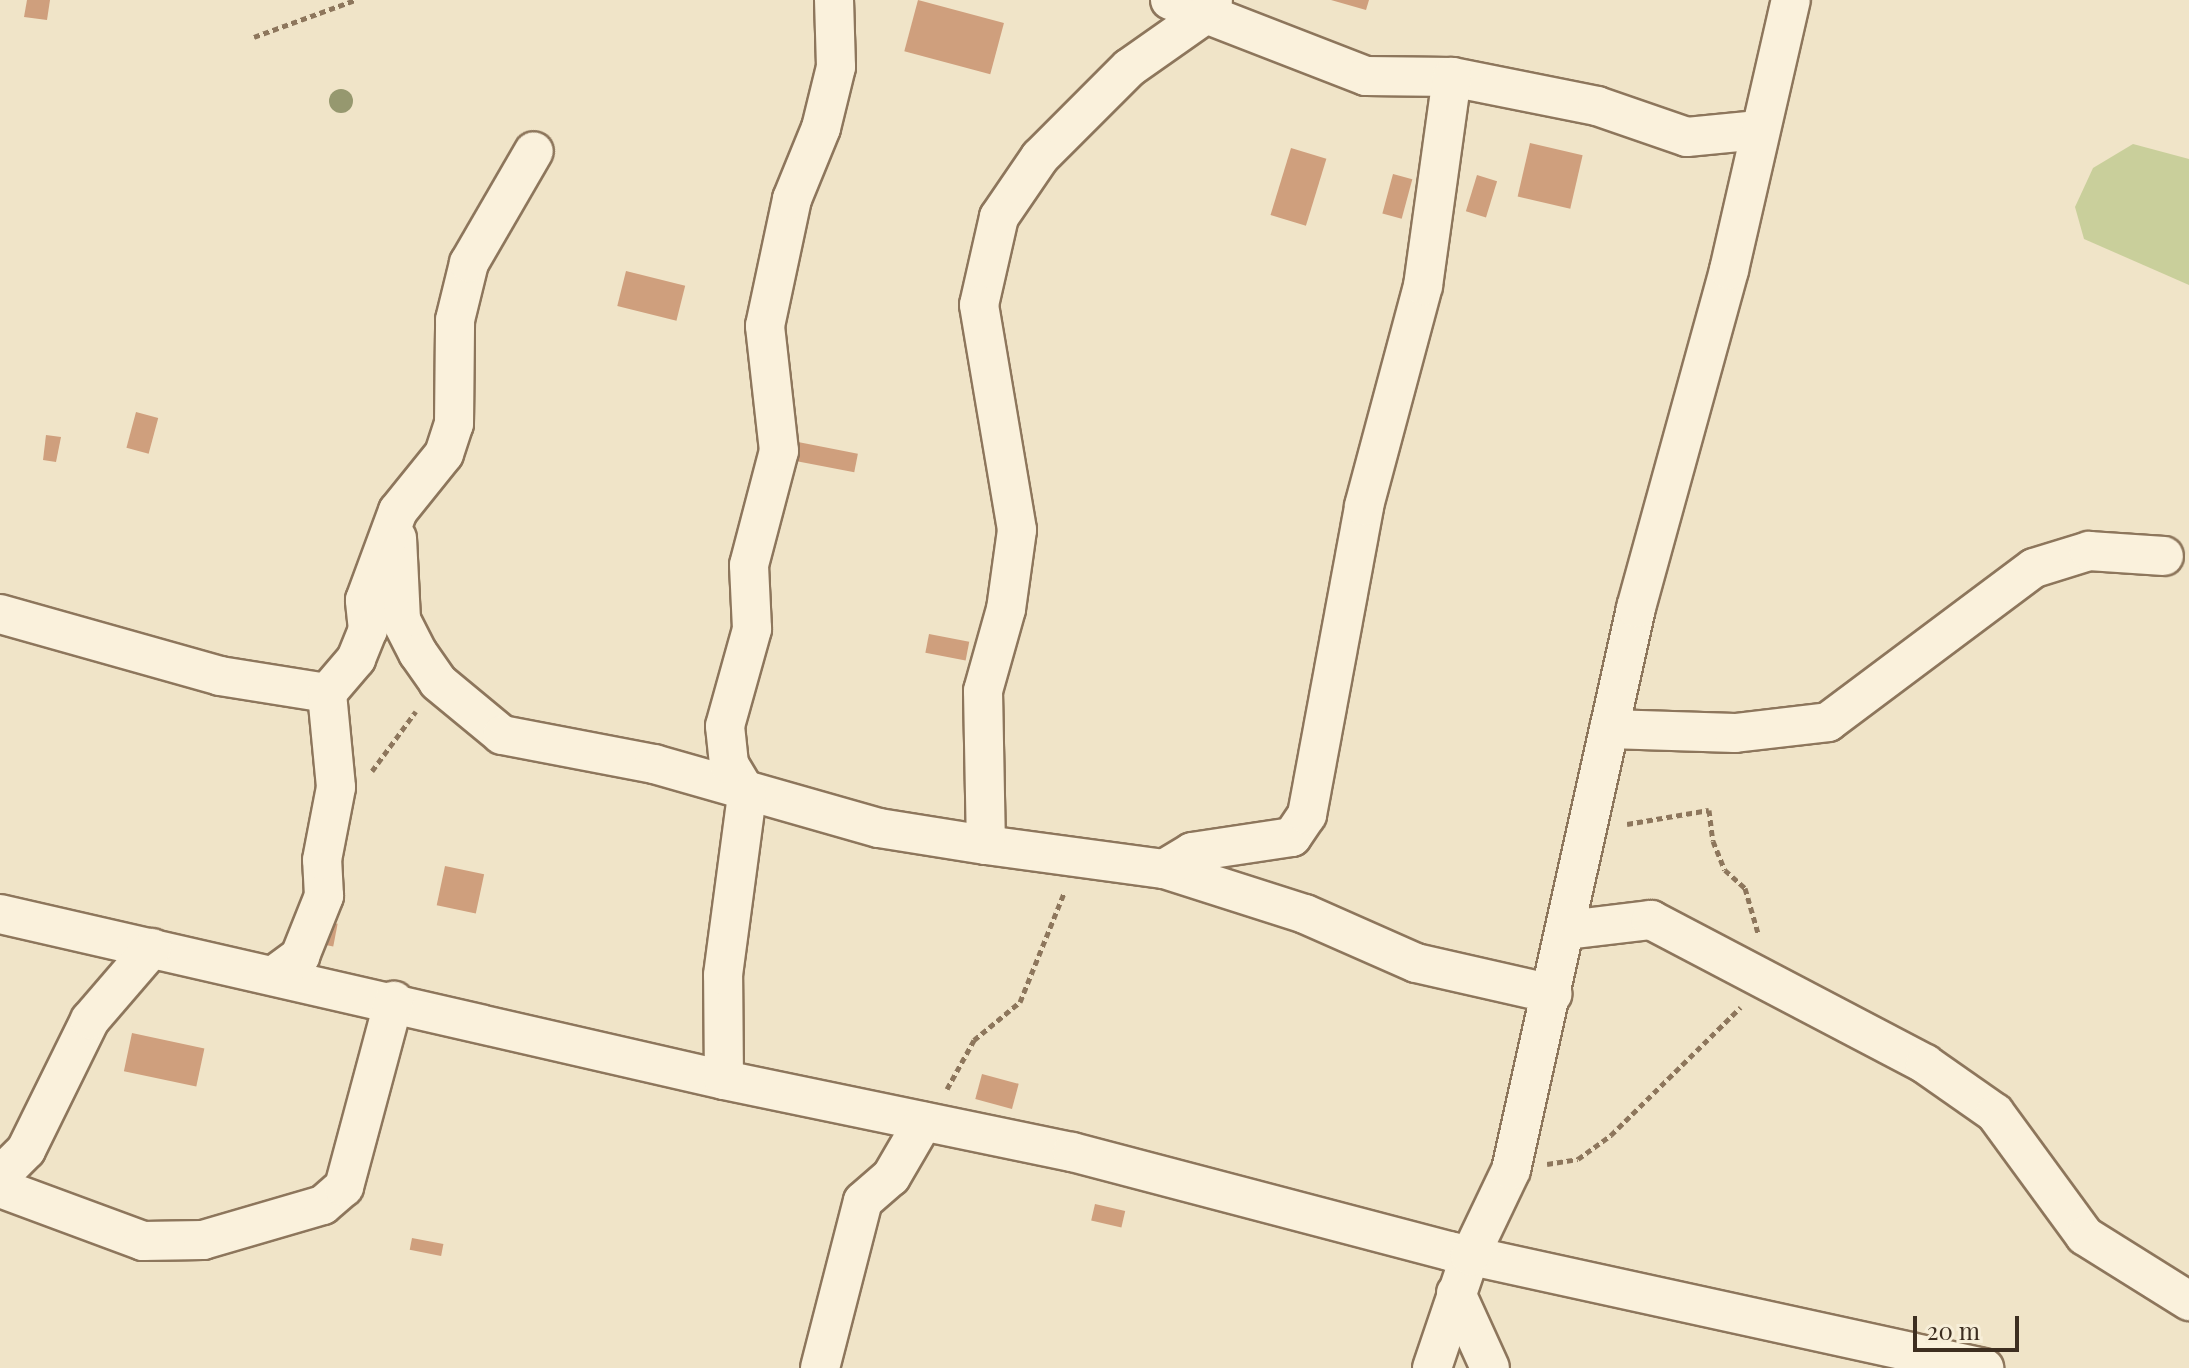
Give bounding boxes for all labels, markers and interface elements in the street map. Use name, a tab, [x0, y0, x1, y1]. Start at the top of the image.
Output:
scale bar	[1917, 1300, 2023, 1350]
text: 20 m	[1927, 1314, 1980, 1346]

